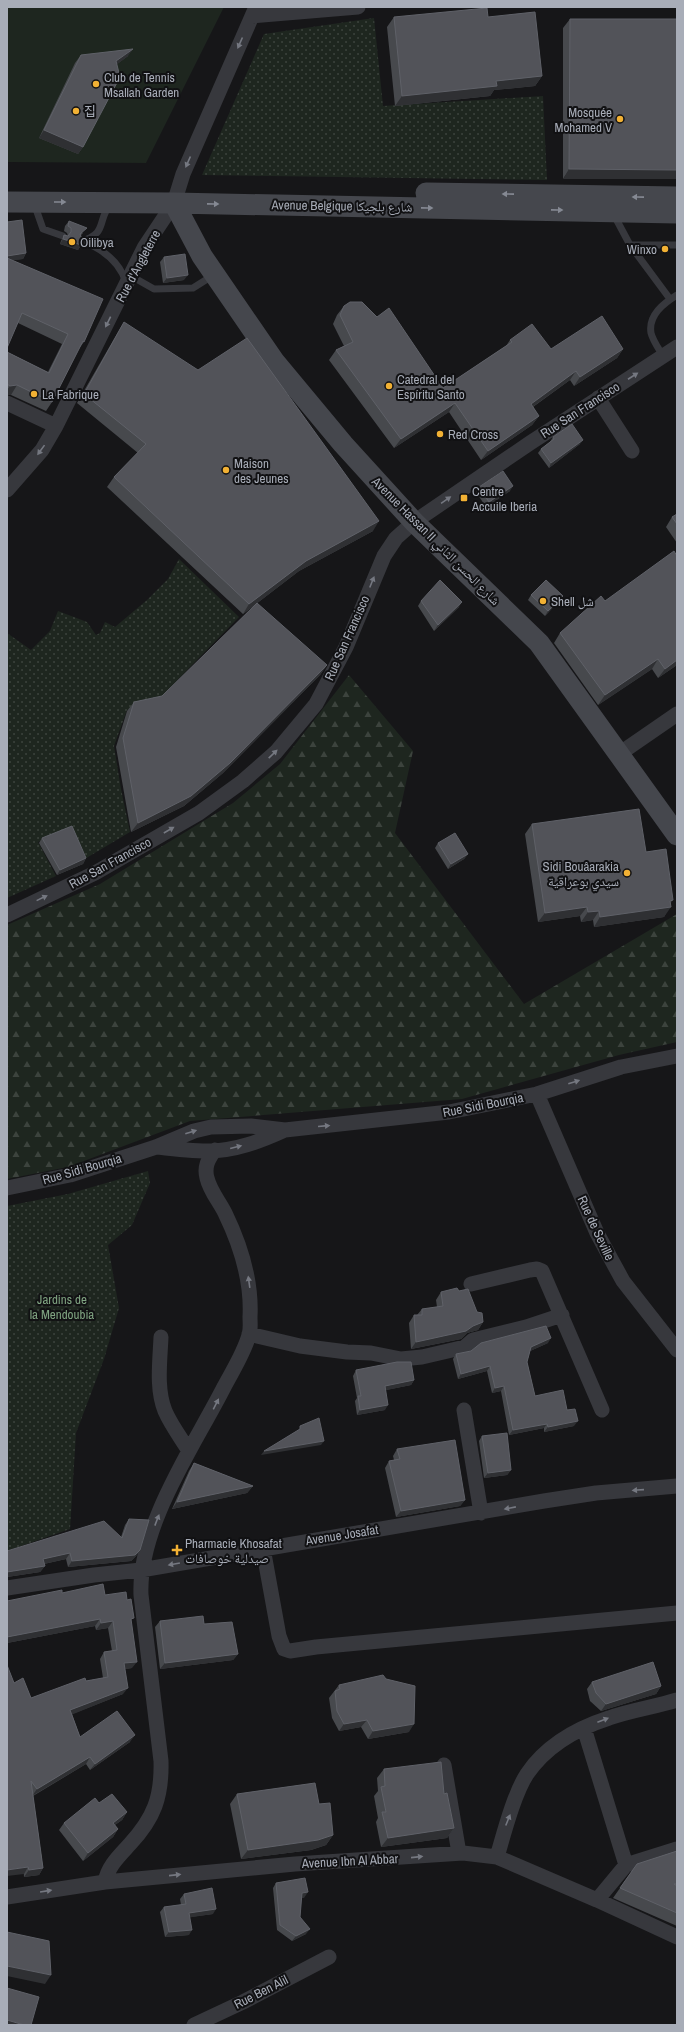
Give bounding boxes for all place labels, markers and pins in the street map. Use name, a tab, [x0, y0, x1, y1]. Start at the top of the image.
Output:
place label: Club de Tennis Msallah Garden	[104, 69, 179, 101]
marker: Club de Tennis Msallah Garden	[91, 79, 101, 89]
place label: 집	[84, 103, 96, 120]
place label: Mosquée Mohamed V	[555, 104, 612, 136]
marker: 집	[71, 106, 81, 116]
marker: Mosquée Mohamed V	[615, 114, 625, 124]
place label: Oilibya	[80, 234, 114, 251]
marker: Oilibya	[67, 237, 77, 247]
place label: Winxo	[627, 241, 657, 258]
marker: Winxo	[660, 244, 670, 254]
place label: Catedral del Espíritu Santo	[397, 371, 465, 403]
marker: Catedral del Espíritu Santo	[384, 381, 394, 391]
place label: La Fabrique	[42, 386, 99, 403]
marker: La Fabrique	[29, 389, 39, 399]
place label: Red Cross	[448, 426, 498, 443]
marker: Red Cross	[435, 429, 445, 439]
place label: Maison des Jeunes	[234, 455, 289, 487]
marker: Maison des Jeunes	[221, 465, 231, 475]
place label: Centre Accuile Iberia	[471, 483, 537, 515]
marker: Centre Accuile Iberia	[459, 493, 469, 503]
place label: Shell شل	[551, 593, 594, 610]
marker: Shell شل	[538, 596, 548, 606]
place label: Sidi Bouâarakia سيدي بوعراقية	[543, 858, 619, 892]
marker: Sidi Bouâarakia سيدي بوعراقية	[622, 868, 632, 878]
place label: Pharmacie Khosafat صيدلية خوصافات	[185, 1535, 282, 1567]
marker: Pharmacie Khosafat صيدلية خوصافات	[172, 1545, 182, 1555]

